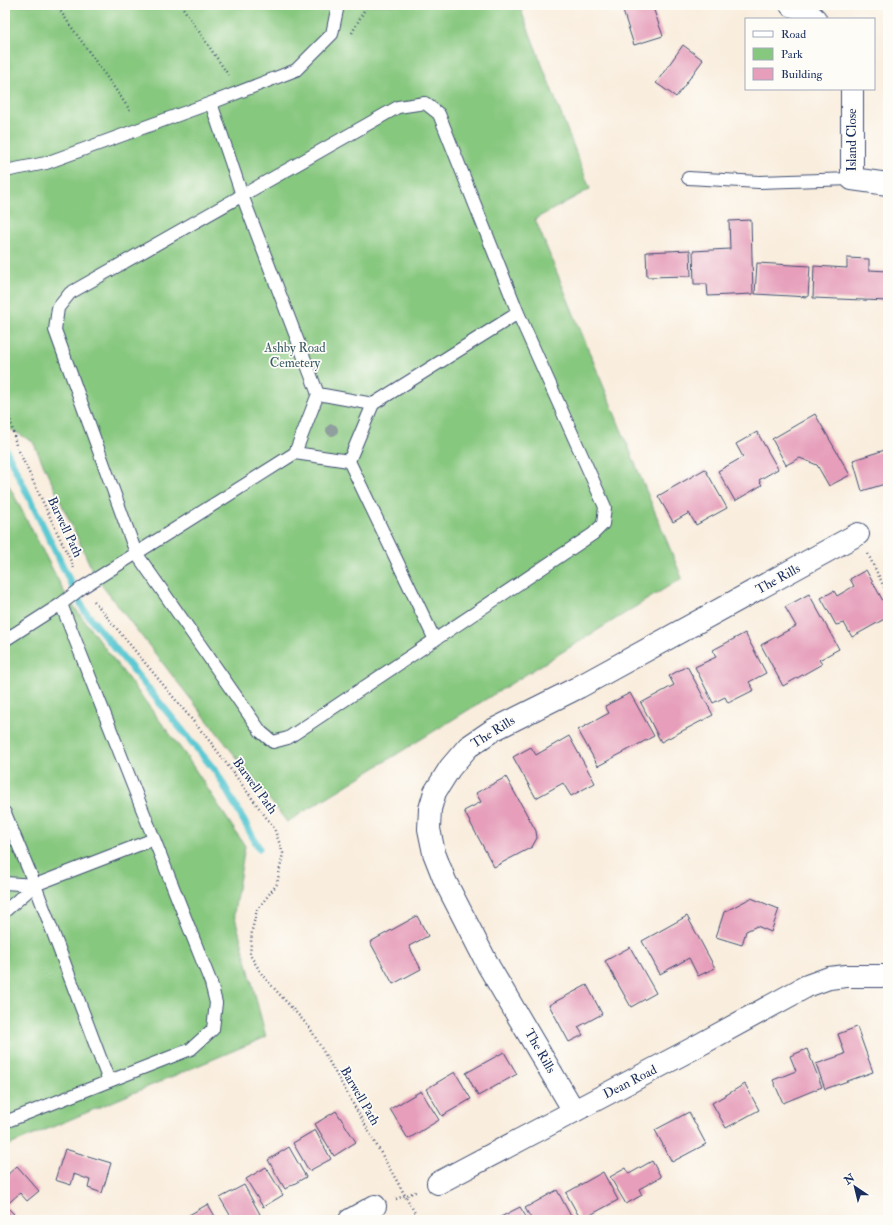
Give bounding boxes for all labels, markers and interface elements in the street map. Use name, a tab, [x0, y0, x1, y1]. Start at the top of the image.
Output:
legend	[745, 18, 875, 90]
text: Road	[781, 27, 806, 42]
text: Park	[781, 47, 803, 62]
text: Building	[781, 67, 824, 82]
street label: Island Close	[844, 108, 860, 172]
park label: Ashby Road Cemetery	[263, 340, 326, 372]
street label: Barwell Path	[44, 494, 86, 560]
street label: The Rills	[753, 560, 804, 598]
street label: The Rills	[468, 712, 518, 752]
street label: Barwell Path	[229, 755, 281, 817]
street label: The Rills	[521, 1026, 559, 1076]
street label: Dean Road	[601, 1061, 660, 1102]
street label: Barwell Path	[337, 1064, 383, 1128]
north arrow	[835, 1167, 875, 1207]
text: N	[841, 1170, 858, 1188]

